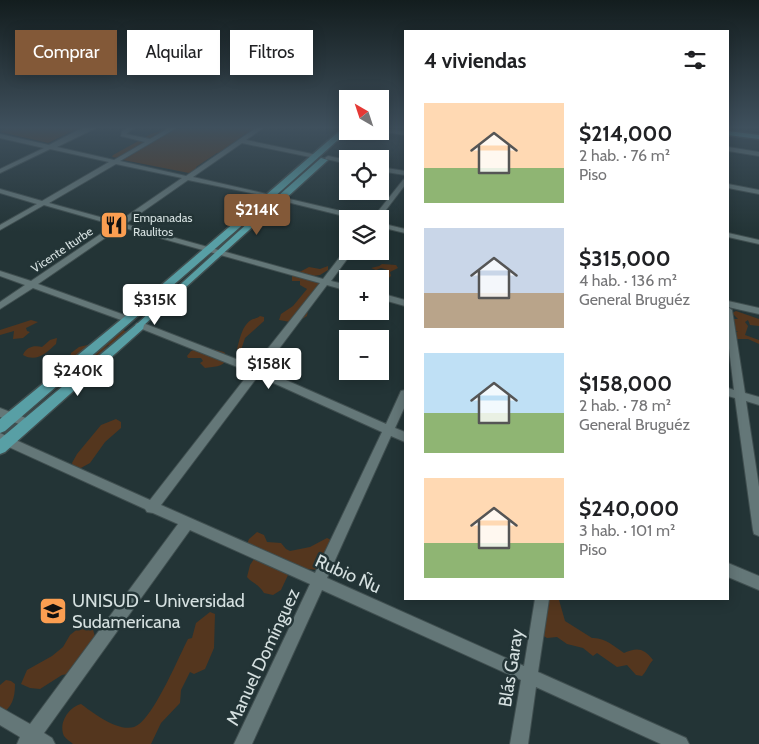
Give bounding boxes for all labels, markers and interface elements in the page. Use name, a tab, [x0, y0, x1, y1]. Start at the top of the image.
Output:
chip: Comprar	[15, 30, 117, 75]
chip: Alquilar	[127, 30, 220, 75]
chip: Filtros	[230, 30, 313, 75]
icon: filters	[681, 46, 709, 74]
text: 4 viviendas	[424, 48, 526, 73]
north arrow	[339, 90, 389, 140]
map controls	[339, 90, 389, 380]
text: $214,000	[579, 121, 672, 146]
icon: home	[464, 123, 524, 183]
text: 2 hab. · 76 m²	[579, 146, 670, 165]
button: locate	[339, 150, 389, 200]
text: Piso	[579, 165, 607, 184]
pin: $214K	[222, 194, 292, 236]
text: $214K	[235, 200, 279, 219]
restaurant icon: Empanadas Raulitos	[99, 210, 129, 240]
place label: Empanadas Raulitos	[133, 210, 192, 239]
button: layers	[339, 210, 389, 260]
street label: Vicente Iturbe	[28, 223, 95, 276]
text: $315,000	[579, 246, 671, 271]
icon: home	[464, 248, 524, 308]
button: +	[339, 270, 389, 320]
text: 4 hab. · 136 m²	[579, 271, 677, 290]
pin: $315K	[120, 284, 190, 326]
text: $315K	[134, 290, 176, 309]
text: General Bruguéz	[579, 290, 690, 309]
button: −	[339, 330, 389, 380]
pin: $158K	[234, 348, 304, 390]
pin: $240K	[43, 354, 113, 397]
text: $158K	[247, 354, 291, 373]
text: $240K	[53, 361, 103, 380]
text: $158,000	[579, 371, 672, 396]
icon: home	[464, 373, 524, 433]
text: 2 hab. · 78 m²	[579, 396, 671, 415]
text: General Bruguéz	[579, 415, 690, 434]
text: $240,000	[579, 496, 679, 521]
icon: home	[464, 498, 524, 558]
text: 3 hab. · 101 m²	[579, 521, 675, 540]
text: Piso	[579, 540, 607, 559]
street label: Rubio Ñu	[312, 550, 384, 598]
street label: Manuel Domínguez	[222, 584, 305, 729]
place label: UNISUD - Universidad Sudamericana	[72, 590, 245, 633]
school or university icon: UNISUD - Universidad Sudamericana	[38, 596, 68, 626]
street label: Blás Garay	[494, 627, 528, 709]

